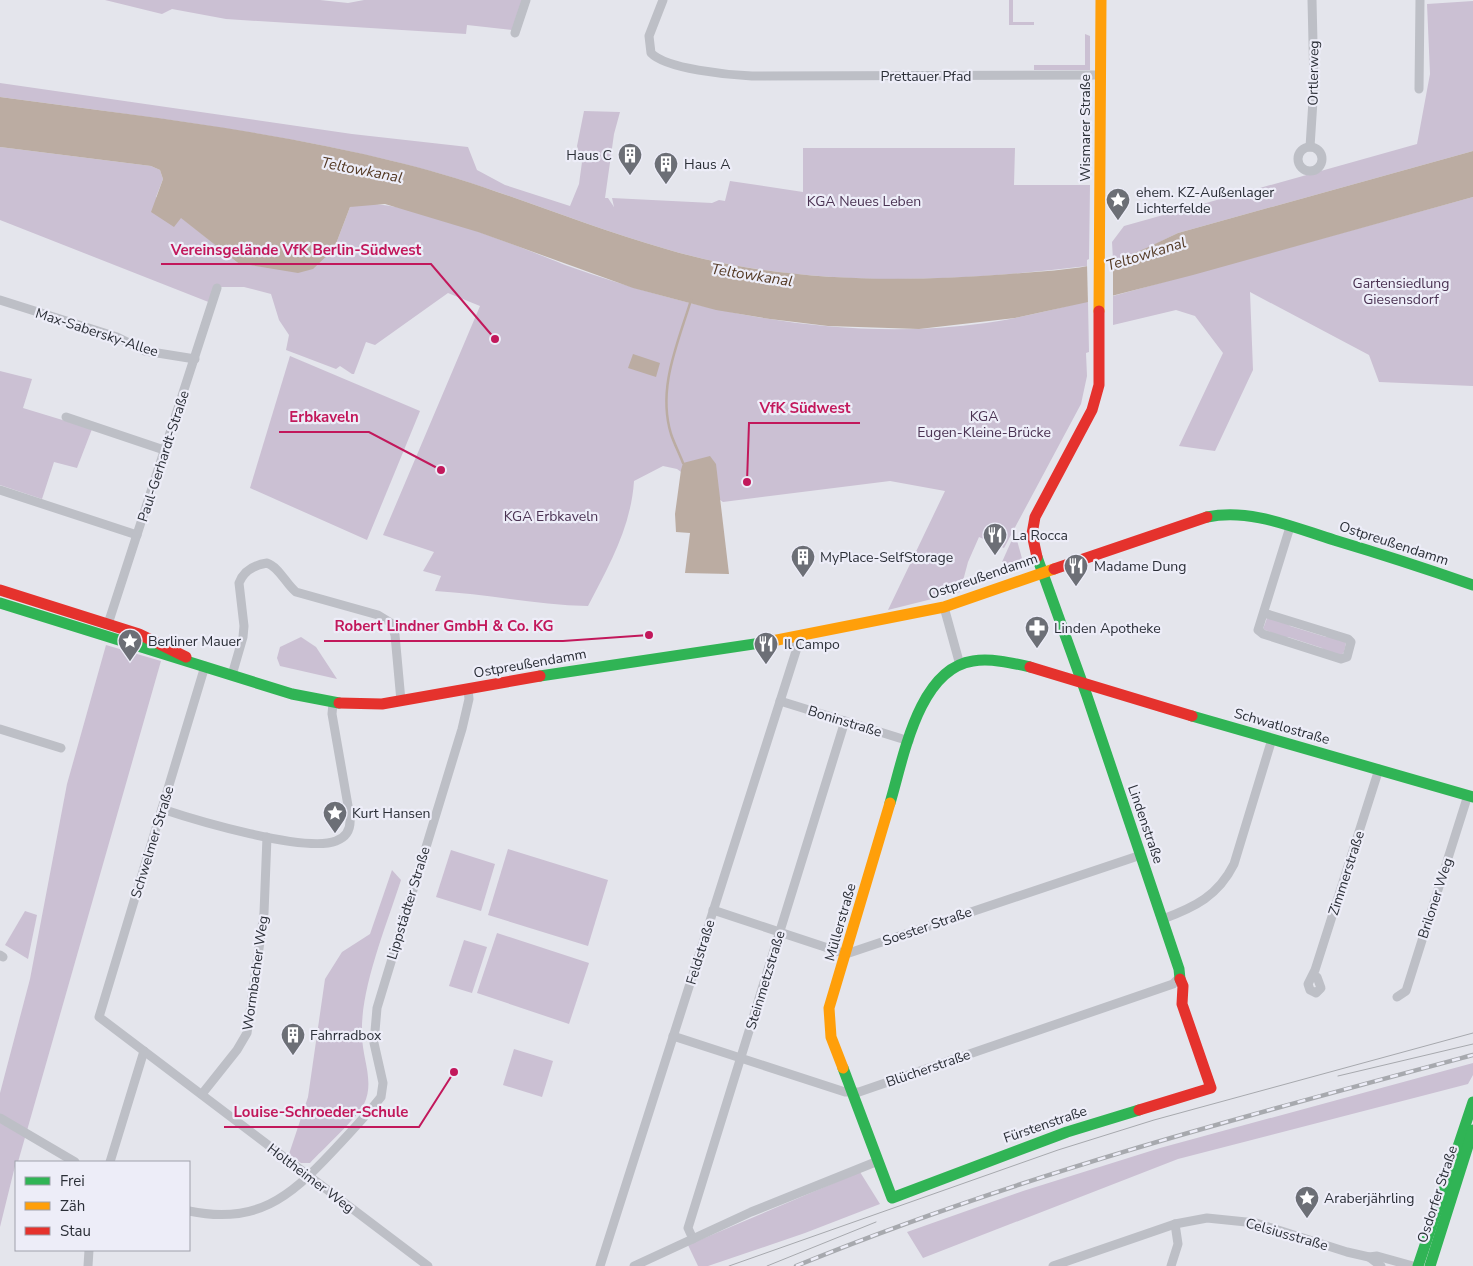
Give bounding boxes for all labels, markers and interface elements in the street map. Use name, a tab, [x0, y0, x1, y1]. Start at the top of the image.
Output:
street label: Ortlerweg	[1303, 40, 1324, 106]
street label: Prettauer Pfad	[880, 67, 972, 86]
street label: Wismarer Straße	[1076, 74, 1095, 182]
building icon: Haus C	[617, 142, 643, 176]
place label: Haus C	[566, 146, 612, 165]
building icon: Haus A	[653, 151, 679, 185]
water label: Teltowkanal	[320, 152, 404, 188]
place label: Haus A	[684, 155, 730, 174]
place label: ehem. KZ-Außenlager Lichterfelde	[1136, 183, 1274, 218]
place icon: ehem. KZ-Außenlager Lichterfelde	[1105, 187, 1131, 221]
park label: KGA Neues Leben	[807, 192, 921, 211]
water label: Teltowkanal	[1104, 232, 1188, 276]
callout: Vereinsgelände VfK Berlin-Südwest	[161, 234, 431, 264]
text: Vereinsgelände VfK Berlin-Südwest	[170, 240, 422, 260]
water label: Teltowkanal	[710, 259, 794, 291]
park label: Gartensiedlung Giesensdorf	[1353, 274, 1449, 309]
street label: Max-Sabersky-Allee	[33, 304, 161, 361]
street label: Paul-Gerhardt-Straße	[133, 388, 194, 524]
callout: VfK Südwest	[749, 393, 860, 423]
text: VfK Südwest	[759, 398, 851, 418]
callout: Erbkaveln	[279, 402, 369, 432]
text: Erbkaveln	[289, 407, 359, 427]
park label: KGA Eugen-Kleine-Brücke	[917, 407, 1051, 442]
park label: KGA Erbkaveln	[504, 507, 598, 526]
street label: Ostpreußendamm	[1337, 517, 1451, 570]
restaurant icon: La Rocca	[982, 522, 1008, 556]
place label: La Rocca	[1012, 526, 1068, 545]
building icon: MyPlace-SelfStorage	[790, 544, 816, 578]
place label: MyPlace-SelfStorage	[820, 548, 953, 567]
street label: Ostpreußendamm	[926, 549, 1040, 604]
restaurant icon: Madame Dung	[1063, 553, 1089, 587]
place label: Madame Dung	[1094, 557, 1186, 576]
callout: Robert Lindner GmbH & Co. KG	[324, 611, 563, 641]
pharmacy icon: Linden Apotheke	[1024, 615, 1050, 649]
text: Robert Lindner GmbH & Co. KG	[334, 616, 554, 636]
place label: Linden Apotheke	[1054, 619, 1161, 638]
place icon: Berliner Mauer	[117, 628, 143, 662]
restaurant icon: Il Campo	[753, 631, 779, 665]
place label: Berliner Mauer	[148, 632, 241, 651]
place label: Il Campo	[784, 635, 840, 654]
street label: Ostpreußendamm	[472, 644, 588, 683]
street label: Boninstraße	[806, 701, 884, 742]
street label: Schwatlostraße	[1232, 704, 1332, 749]
street label: Lindenstraße	[1123, 782, 1168, 866]
street label: Schwelmer Straße	[126, 784, 179, 900]
place icon: Kurt Hansen	[322, 800, 348, 834]
place label: Kurt Hansen	[352, 804, 431, 823]
street label: Zimmerstraße	[1324, 828, 1369, 918]
street label: Lippstädter Straße	[382, 844, 435, 962]
street label: Briloner Weg	[1413, 855, 1457, 941]
street label: Müllerstraße	[820, 881, 861, 963]
street label: Soester Straße	[880, 902, 974, 951]
street label: Wormbacher Weg	[238, 914, 273, 1032]
street label: Feldstraße	[682, 917, 719, 987]
street label: Steinmetzstraße	[741, 928, 790, 1032]
building icon: Fahrradbox	[280, 1022, 306, 1056]
place label: Fahrradbox	[310, 1026, 382, 1045]
street label: Blücherstraße	[883, 1045, 973, 1092]
callout: Louise-Schroeder-Schule	[224, 1097, 419, 1127]
street label: Fürstenstraße	[1001, 1101, 1089, 1148]
text: Louise-Schroeder-Schule	[234, 1102, 408, 1122]
street label: Holtheimer Weg	[263, 1139, 358, 1217]
street label: Osdorfer Straße	[1413, 1143, 1462, 1245]
legend	[15, 1161, 190, 1251]
text: Frei	[60, 1171, 85, 1191]
place icon: Araberjährling	[1294, 1185, 1320, 1219]
place label: Araberjährling	[1324, 1189, 1414, 1208]
text: Zäh	[60, 1196, 85, 1216]
street label: Celsiusstraße	[1243, 1214, 1330, 1255]
text: Stau	[60, 1221, 91, 1241]

